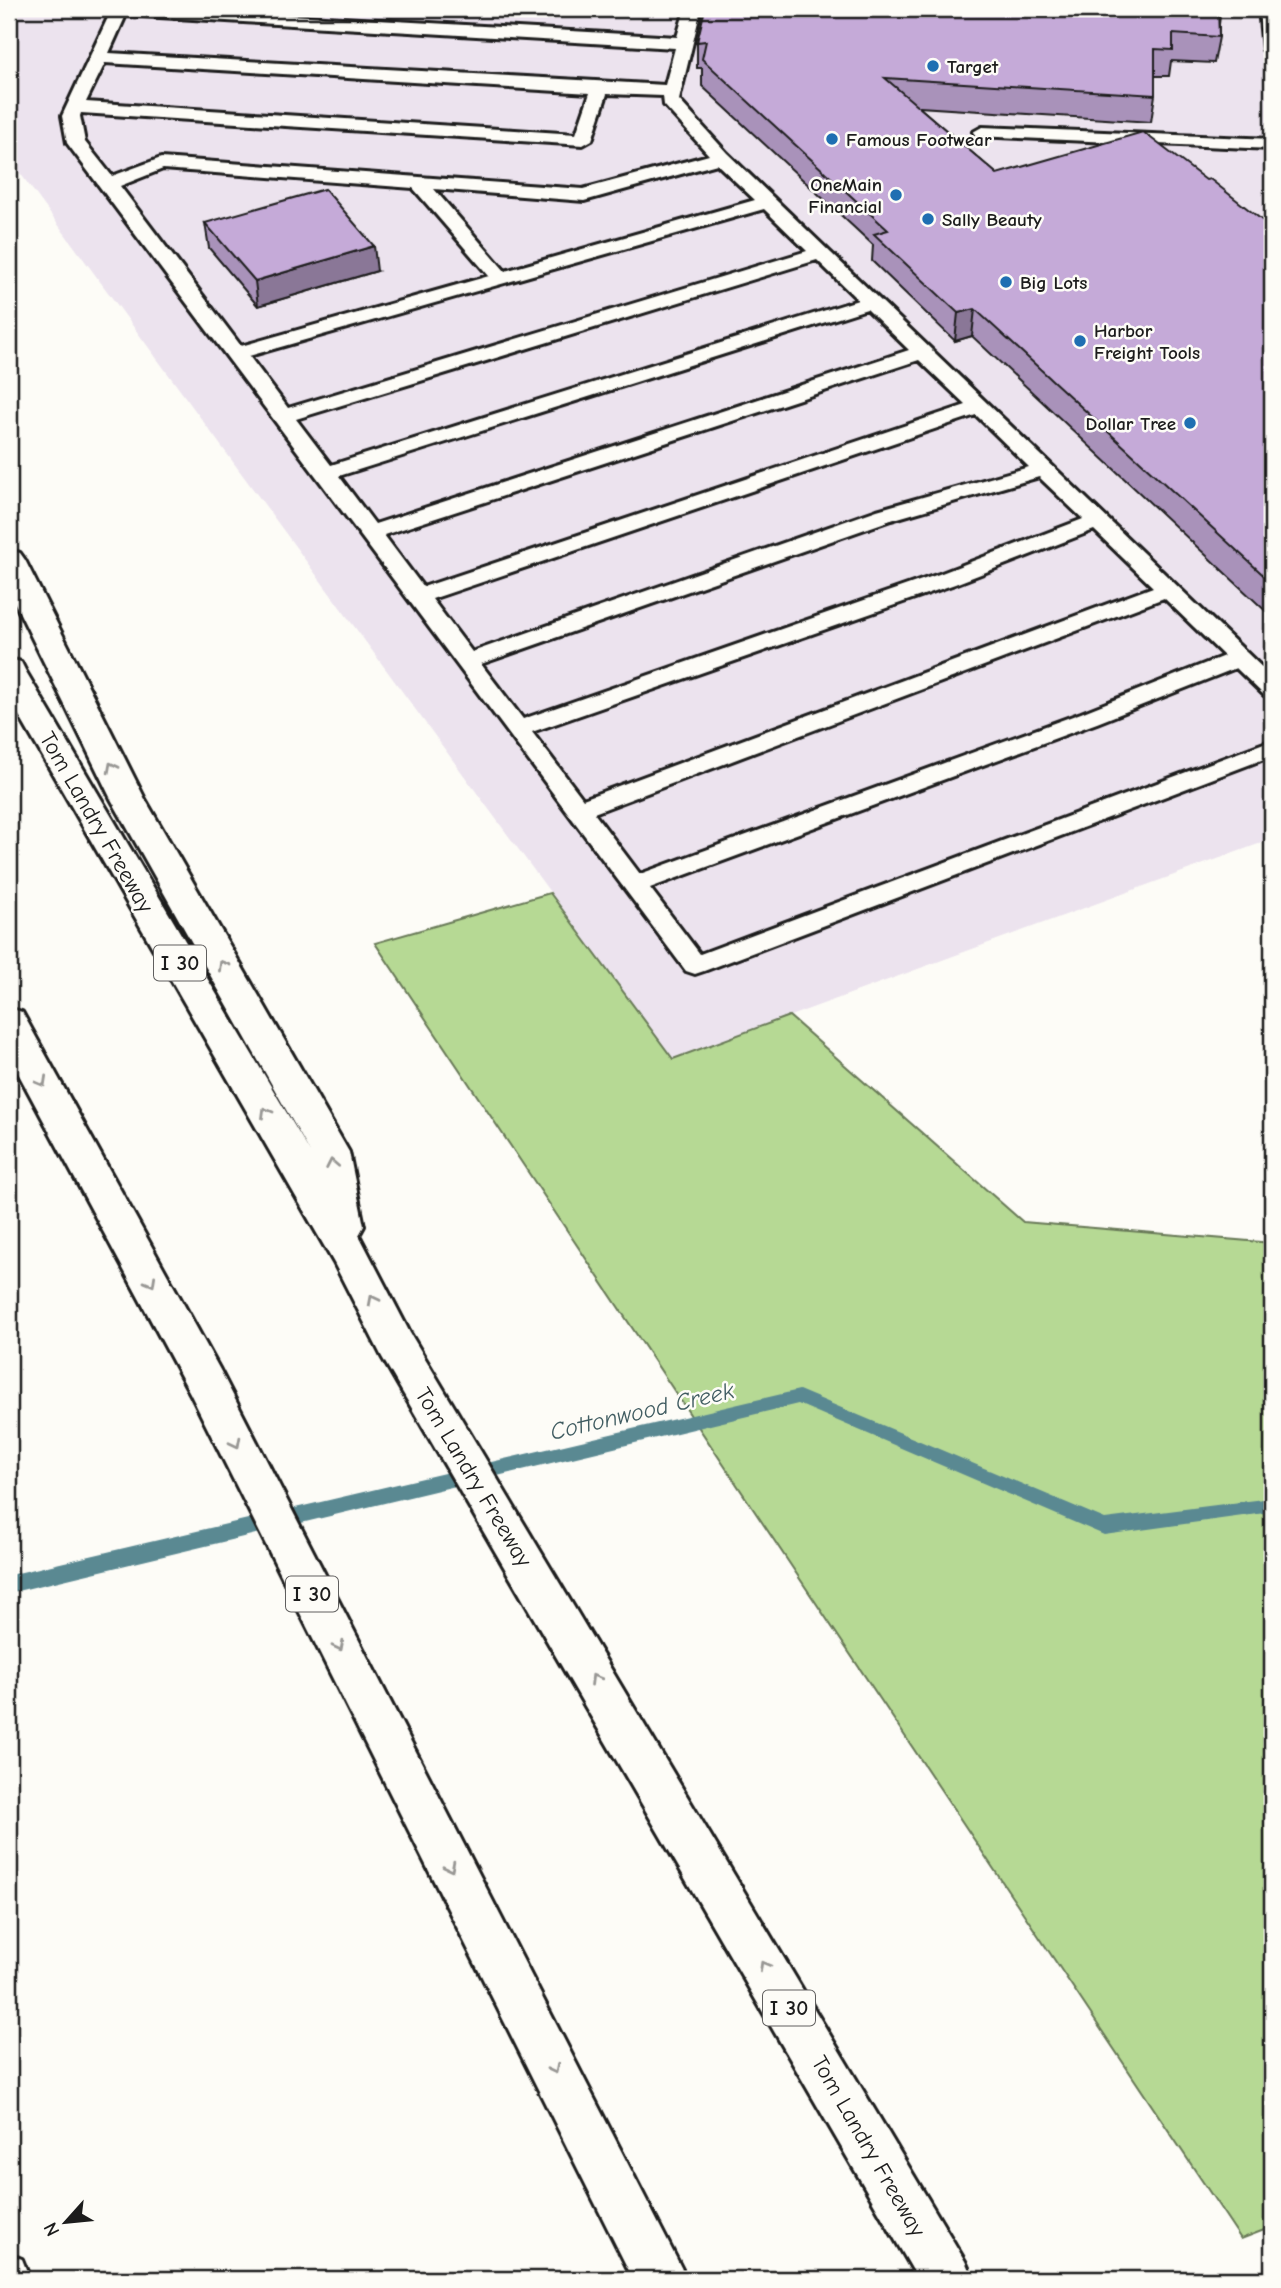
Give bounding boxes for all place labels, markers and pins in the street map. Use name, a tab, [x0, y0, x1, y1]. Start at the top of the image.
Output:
place label: Target	[947, 56, 999, 78]
marker: Target	[925, 58, 941, 74]
place label: Famous Footwear	[846, 129, 992, 151]
marker: Famous Footwear	[824, 131, 840, 147]
place label: OneMain Financial	[808, 174, 882, 218]
marker: OneMain Financial	[888, 187, 904, 203]
place label: Sally Beauty	[942, 209, 1042, 231]
marker: Sally Beauty	[920, 211, 936, 227]
place label: Big Lots	[1020, 272, 1087, 294]
marker: Big Lots	[998, 274, 1014, 290]
place label: Harbor Freight Tools	[1094, 320, 1200, 364]
marker: Harbor Freight Tools	[1072, 333, 1088, 349]
place label: Dollar Tree	[1086, 413, 1176, 435]
marker: Dollar Tree	[1182, 415, 1198, 431]

